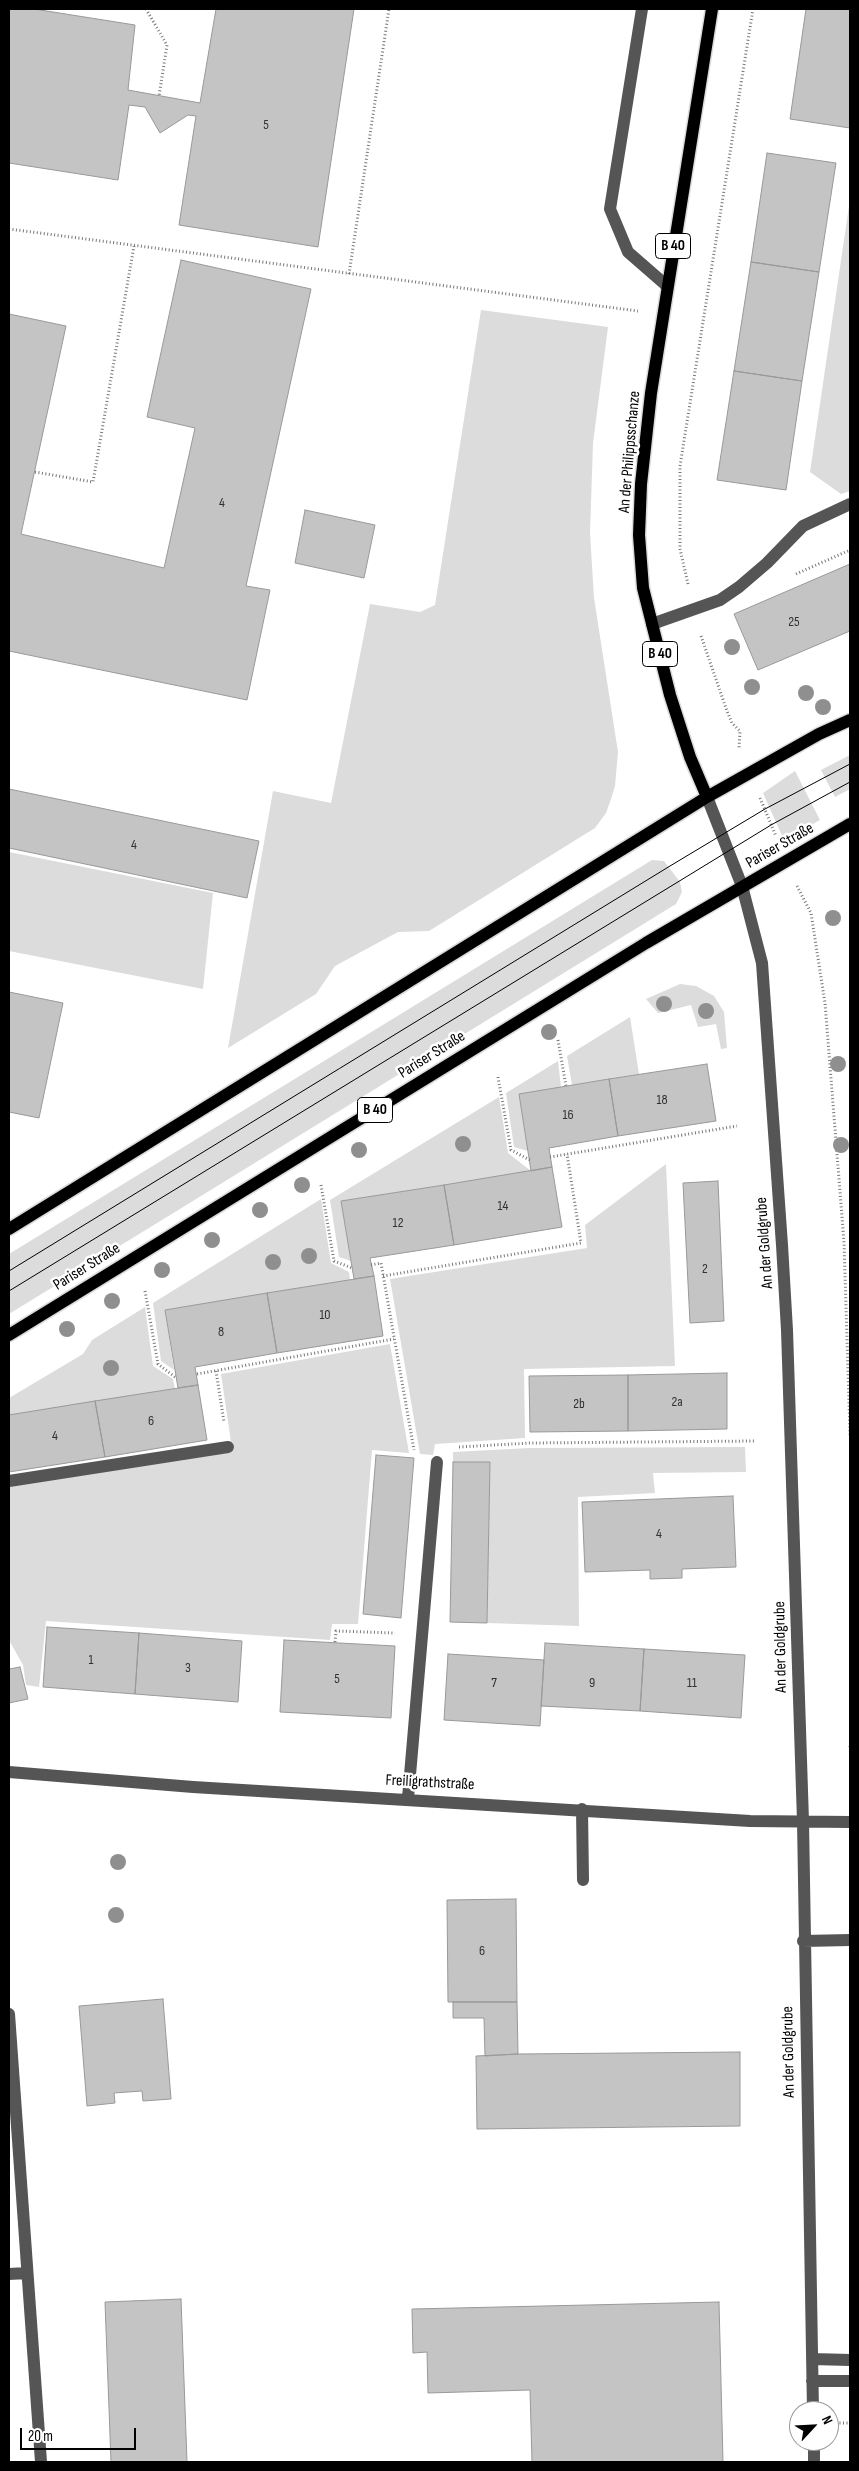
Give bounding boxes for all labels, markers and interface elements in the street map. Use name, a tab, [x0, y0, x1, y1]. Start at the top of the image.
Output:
house number: 5	[263, 117, 269, 133]
road number: B 40	[656, 234, 690, 258]
street label: An der Philippsschanze	[615, 390, 645, 514]
house number: 4	[219, 495, 225, 511]
house number: 25	[788, 614, 800, 630]
road number: B 40	[642, 642, 678, 666]
street label: Pariser Straße	[743, 819, 817, 873]
house number: 4	[131, 837, 137, 853]
street label: Pariser Straße	[395, 1027, 469, 1083]
house number: 18	[656, 1092, 668, 1108]
road number: B 40	[358, 1098, 392, 1122]
house number: 16	[562, 1107, 574, 1123]
street label: An der Goldgrube	[752, 1197, 778, 1289]
house number: 14	[498, 1198, 508, 1214]
house number: 12	[393, 1215, 403, 1231]
street label: Pariser Straße	[50, 1239, 124, 1295]
house number: 2	[702, 1261, 708, 1277]
house number: 10	[319, 1307, 331, 1323]
house number: 8	[218, 1324, 224, 1340]
house number: 2a	[671, 1394, 683, 1410]
house number: 2b	[573, 1396, 585, 1412]
house number: 6	[148, 1413, 154, 1429]
house number: 4	[52, 1428, 58, 1444]
house number: 4	[656, 1526, 662, 1542]
street label: An der Goldgrube	[771, 1601, 791, 1693]
house number: 1	[89, 1652, 93, 1668]
house number: 3	[185, 1660, 191, 1676]
house number: 5	[334, 1671, 340, 1687]
house number: 7	[491, 1675, 497, 1691]
house number: 9	[589, 1675, 595, 1691]
house number: 11	[687, 1675, 697, 1691]
street label: Freiligrathstraße	[385, 1771, 475, 1795]
house number: 6	[479, 1943, 485, 1959]
street label: An der Goldgrube	[779, 2006, 799, 2098]
north arrow	[789, 2401, 839, 2451]
text: N	[818, 2413, 836, 2427]
scale bar	[22, 2418, 139, 2450]
text: 20 m	[28, 2427, 53, 2446]

